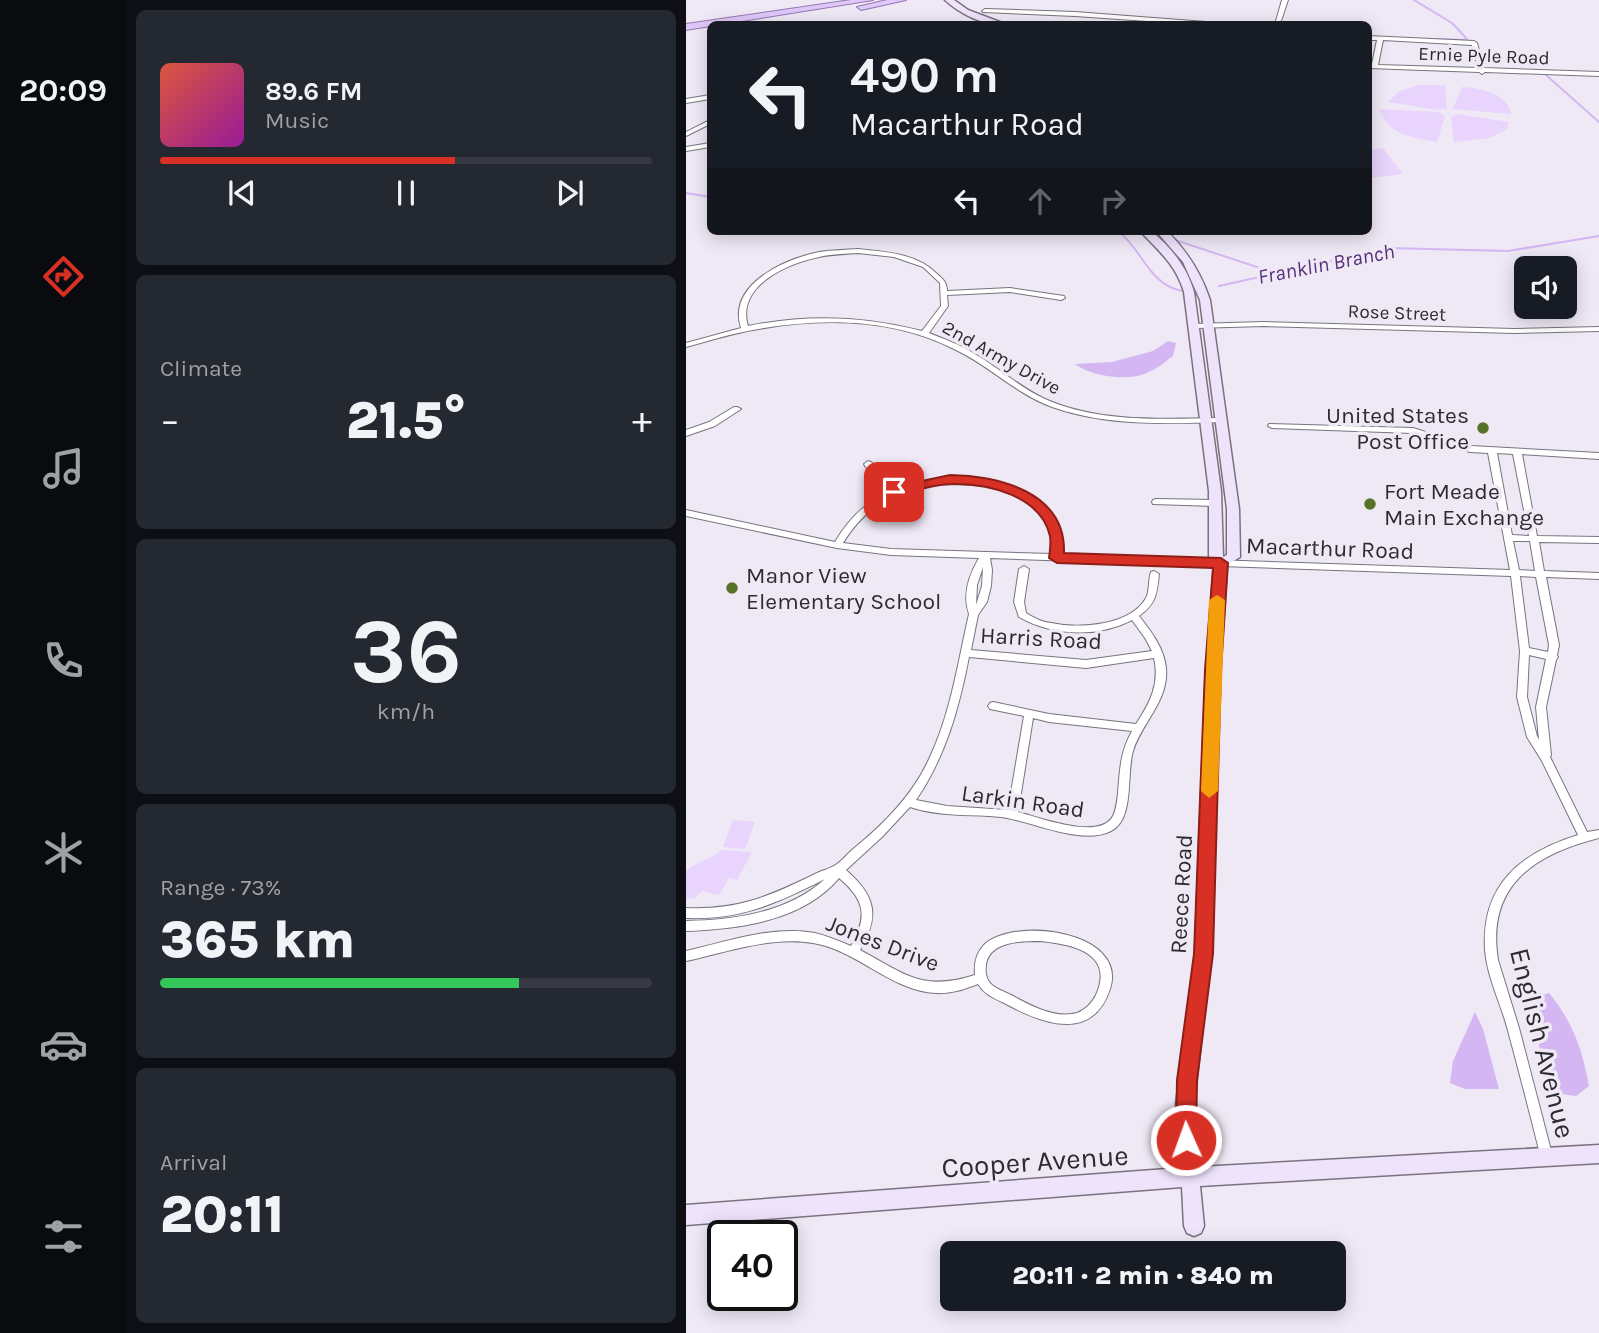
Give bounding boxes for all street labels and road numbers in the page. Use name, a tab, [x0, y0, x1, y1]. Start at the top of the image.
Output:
street label: Ernie Pyle Road	[1418, 43, 1550, 69]
street label: Rose Street	[1347, 300, 1447, 326]
street label: 2nd Army Drive	[939, 316, 1064, 399]
street label: Macarthur Road	[1245, 532, 1414, 565]
street label: Harris Road	[979, 622, 1103, 655]
street label: Larkin Road	[960, 780, 1086, 823]
street label: Reece Road	[1165, 834, 1198, 955]
street label: Jones Drive	[823, 910, 943, 977]
street label: English Avenue	[1503, 945, 1582, 1142]
street label: Cooper Avenue	[940, 1139, 1130, 1184]

